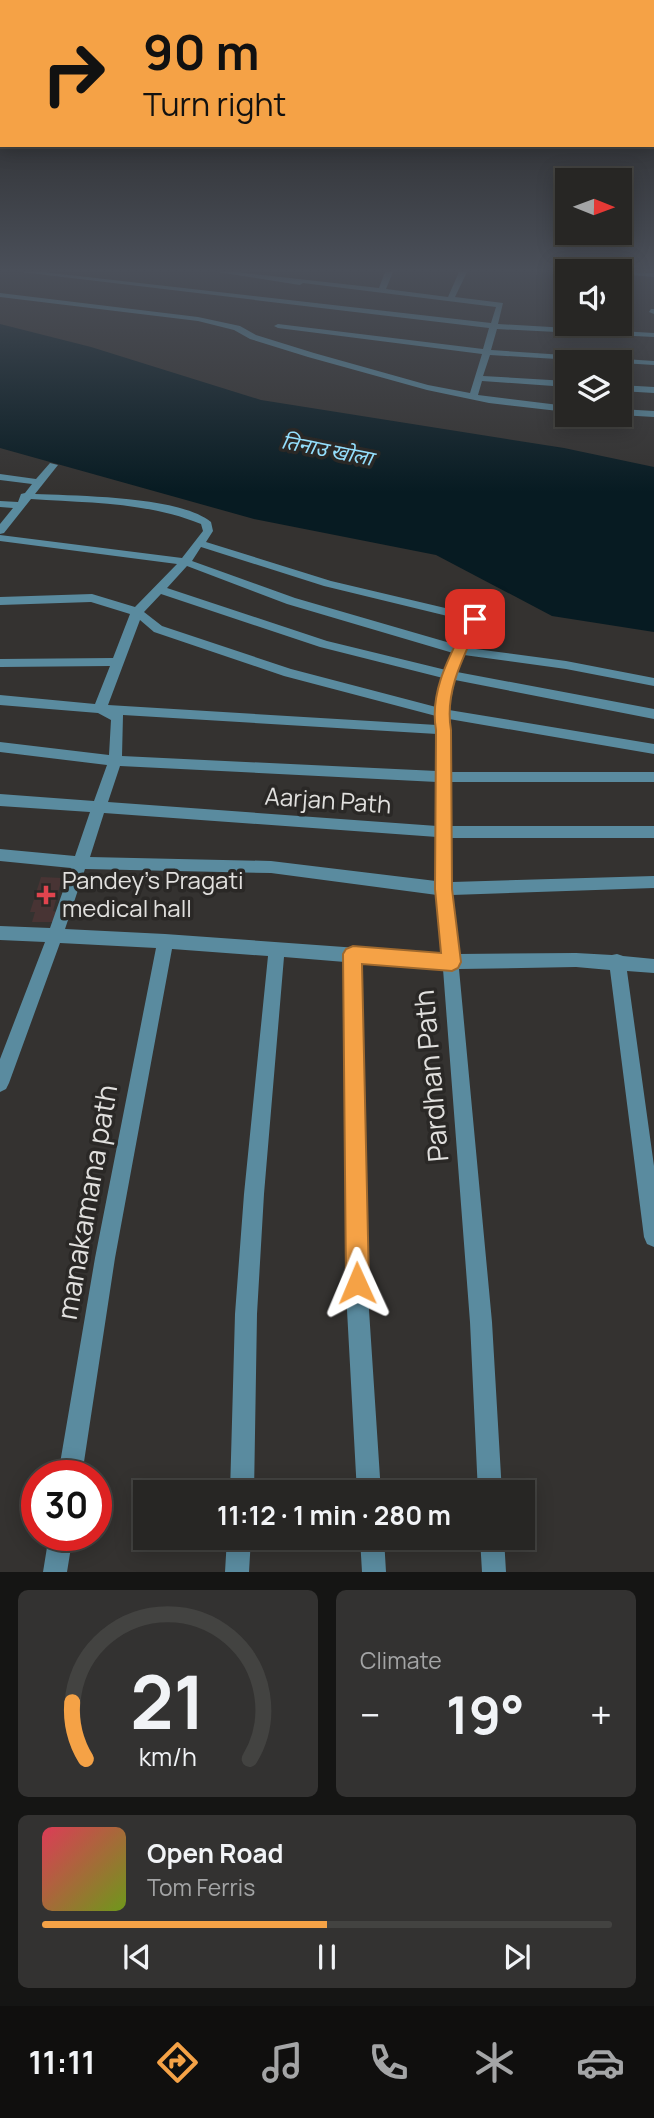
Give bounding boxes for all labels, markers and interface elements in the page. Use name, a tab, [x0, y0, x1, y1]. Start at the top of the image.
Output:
text: 90 m	[143, 18, 260, 85]
icon: right	[28, 28, 119, 119]
text: Turn right	[143, 82, 286, 126]
north arrow	[555, 168, 632, 245]
map controls	[555, 168, 632, 427]
button: sound	[555, 259, 632, 336]
button: layers	[555, 350, 632, 427]
water label: तिनाउ खोला	[279, 426, 379, 472]
pin	[445, 589, 505, 649]
icon: arrive	[456, 600, 494, 638]
street label: Aarjan Path	[264, 779, 392, 820]
place label: Pandey's Pragati medical hall	[62, 863, 244, 924]
marker: Pandey's Pragati medical hall	[36, 885, 56, 905]
street label: Pardhan Path	[404, 989, 456, 1164]
street label: manakamana path	[47, 1081, 125, 1322]
position arrow	[320, 1246, 394, 1320]
speed limit sign: 30	[21, 1460, 112, 1551]
text: 11:12 · 1 min · 280 m	[217, 1497, 451, 1533]
text: Climate	[360, 1644, 442, 1676]
text: 21	[130, 1652, 206, 1752]
text: 19°	[446, 1679, 525, 1750]
text: −	[360, 1688, 381, 1740]
text: +	[590, 1688, 612, 1740]
text: km/h	[139, 1739, 197, 1774]
text: Open Road	[147, 1835, 283, 1871]
text: Tom Ferris	[147, 1871, 255, 1903]
icon: previous	[118, 1938, 156, 1976]
icon: pause	[308, 1938, 346, 1976]
icon: next	[498, 1938, 536, 1976]
icon: directions	[153, 2038, 202, 2087]
icon: music	[258, 2038, 307, 2087]
icon: phone	[364, 2038, 413, 2087]
icon: climate	[470, 2038, 519, 2087]
icon: car	[576, 2038, 625, 2087]
text: 11:11	[28, 2040, 96, 2084]

